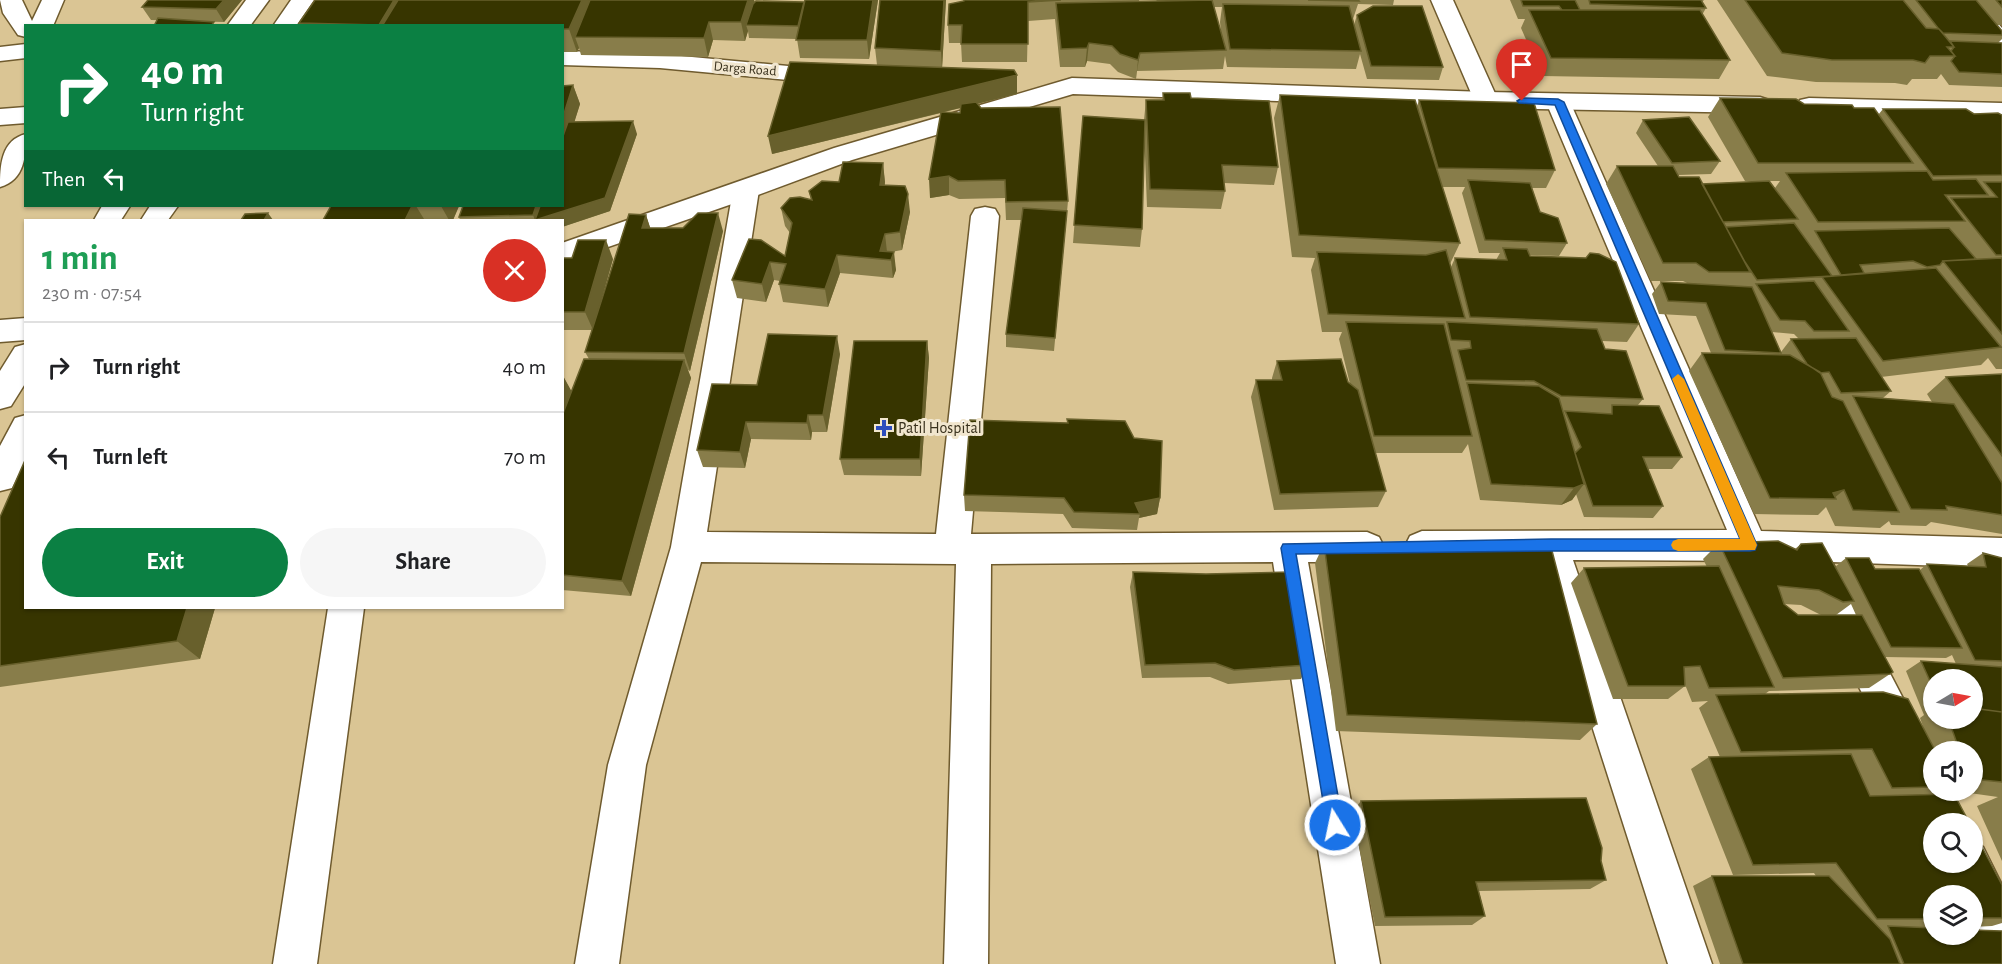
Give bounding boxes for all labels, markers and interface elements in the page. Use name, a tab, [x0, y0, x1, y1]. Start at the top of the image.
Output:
pin	[1496, 39, 1547, 101]
icon: right	[42, 48, 120, 126]
icon: arrive	[1505, 48, 1538, 81]
text: 40 m	[141, 50, 224, 92]
street label: Darga Road	[713, 59, 777, 79]
text: Turn right	[141, 99, 244, 126]
icon: left	[98, 162, 131, 195]
text: Then	[42, 168, 86, 190]
button: close	[483, 239, 546, 302]
text: 1 min	[42, 240, 118, 276]
text: 230 m · 07:54	[42, 283, 142, 303]
icon: right	[42, 351, 75, 384]
text: Turn right	[93, 356, 180, 378]
text: 40 m	[503, 356, 546, 378]
marker: Patil Hospital	[875, 419, 893, 437]
place label: Patil Hospital	[898, 420, 982, 436]
icon: left	[42, 441, 75, 474]
text: Turn left	[93, 446, 167, 468]
text: 70 m	[504, 446, 546, 468]
button: Exit	[42, 528, 288, 597]
button: Share	[300, 528, 546, 597]
north arrow	[1923, 669, 1983, 729]
map controls	[1923, 669, 1983, 945]
button: sound	[1923, 741, 1983, 801]
position arrow	[1303, 793, 1367, 857]
button: search	[1923, 813, 1983, 873]
button: layers	[1923, 885, 1983, 945]

